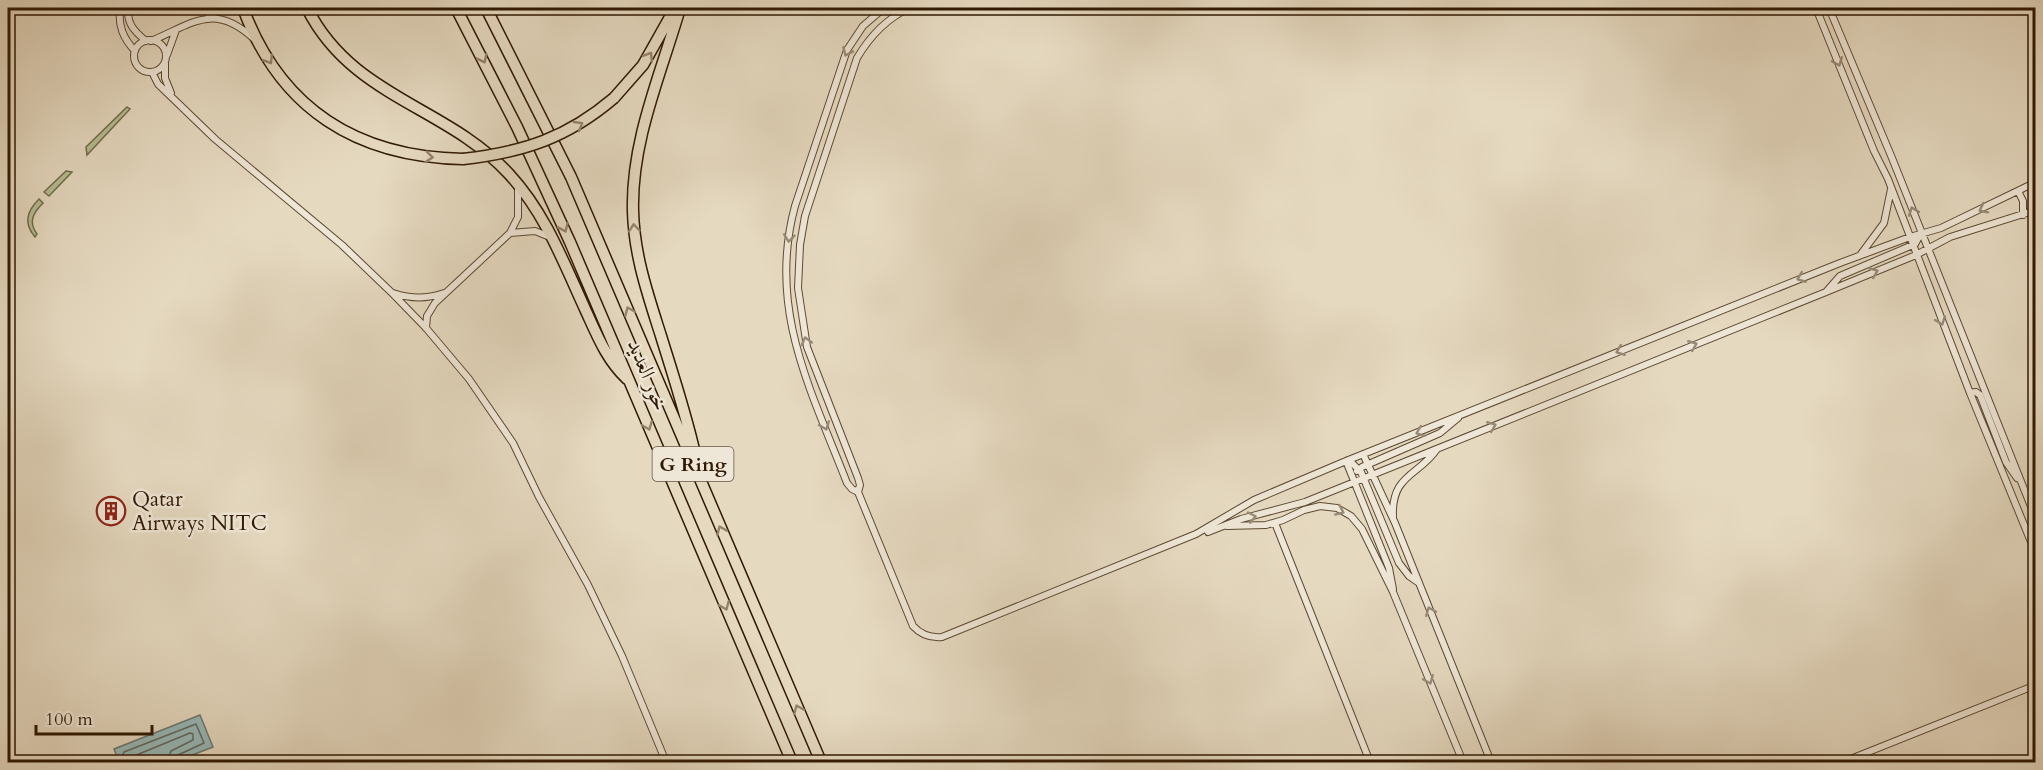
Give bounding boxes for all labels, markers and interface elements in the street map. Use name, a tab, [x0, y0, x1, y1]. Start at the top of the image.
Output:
one-way arrow	[842, 46, 854, 57]
one-way arrow	[642, 52, 654, 62]
one-way arrow	[476, 53, 488, 64]
one-way arrow	[261, 54, 273, 64]
one-way arrow	[1831, 56, 1843, 67]
one-way arrow	[573, 120, 583, 132]
one-way arrow	[425, 150, 434, 163]
one-way arrow	[1978, 201, 1989, 213]
one-way arrow	[1907, 206, 1920, 216]
one-way arrow	[556, 221, 568, 232]
one-way arrow	[628, 223, 641, 232]
one-way arrow	[783, 233, 795, 242]
one-way arrow	[1867, 267, 1878, 279]
one-way arrow	[1797, 271, 1808, 283]
one-way arrow	[624, 307, 636, 318]
one-way arrow	[1934, 315, 1947, 326]
street label: خور العديد	[620, 335, 675, 415]
one-way arrow	[800, 336, 813, 346]
one-way arrow	[1687, 340, 1698, 353]
one-way arrow	[1616, 344, 1627, 356]
one-way arrow	[641, 420, 653, 431]
one-way arrow	[818, 420, 830, 431]
one-way arrow	[1487, 420, 1497, 433]
one-way arrow	[1415, 425, 1426, 437]
road number: G Ring	[652, 447, 734, 481]
place label: Qatar Airways NITC	[132, 485, 267, 538]
building icon: Qatar Airways NITC	[95, 495, 127, 527]
one-way arrow	[1333, 503, 1344, 515]
one-way arrow	[1246, 511, 1256, 524]
one-way arrow	[716, 525, 728, 536]
one-way arrow	[718, 599, 730, 610]
one-way arrow	[1425, 606, 1437, 617]
one-way arrow	[1422, 674, 1434, 685]
scale bar	[36, 698, 152, 736]
one-way arrow	[793, 704, 805, 715]
text: 100 m	[45, 707, 93, 732]

